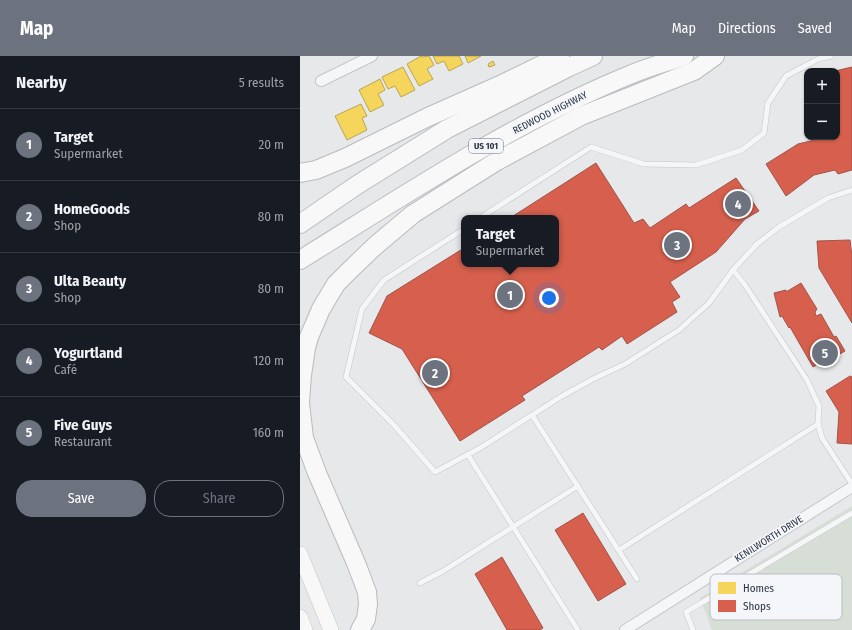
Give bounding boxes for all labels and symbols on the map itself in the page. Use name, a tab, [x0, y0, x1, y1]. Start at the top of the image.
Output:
street label: REDWOOD HIGHWAY	[511, 89, 589, 137]
road number: US 101	[469, 139, 503, 153]
pin: 4	[725, 189, 751, 219]
pin: 3	[664, 230, 690, 260]
pin: 1	[497, 280, 523, 310]
your location	[539, 288, 559, 308]
pin: 5	[812, 338, 838, 368]
pin: 2	[422, 358, 448, 388]
street label: KENILWORTH DRIVE	[733, 513, 806, 565]
legend	[710, 574, 842, 620]
text: Homes	[743, 582, 774, 595]
text: Shops	[743, 600, 771, 613]

